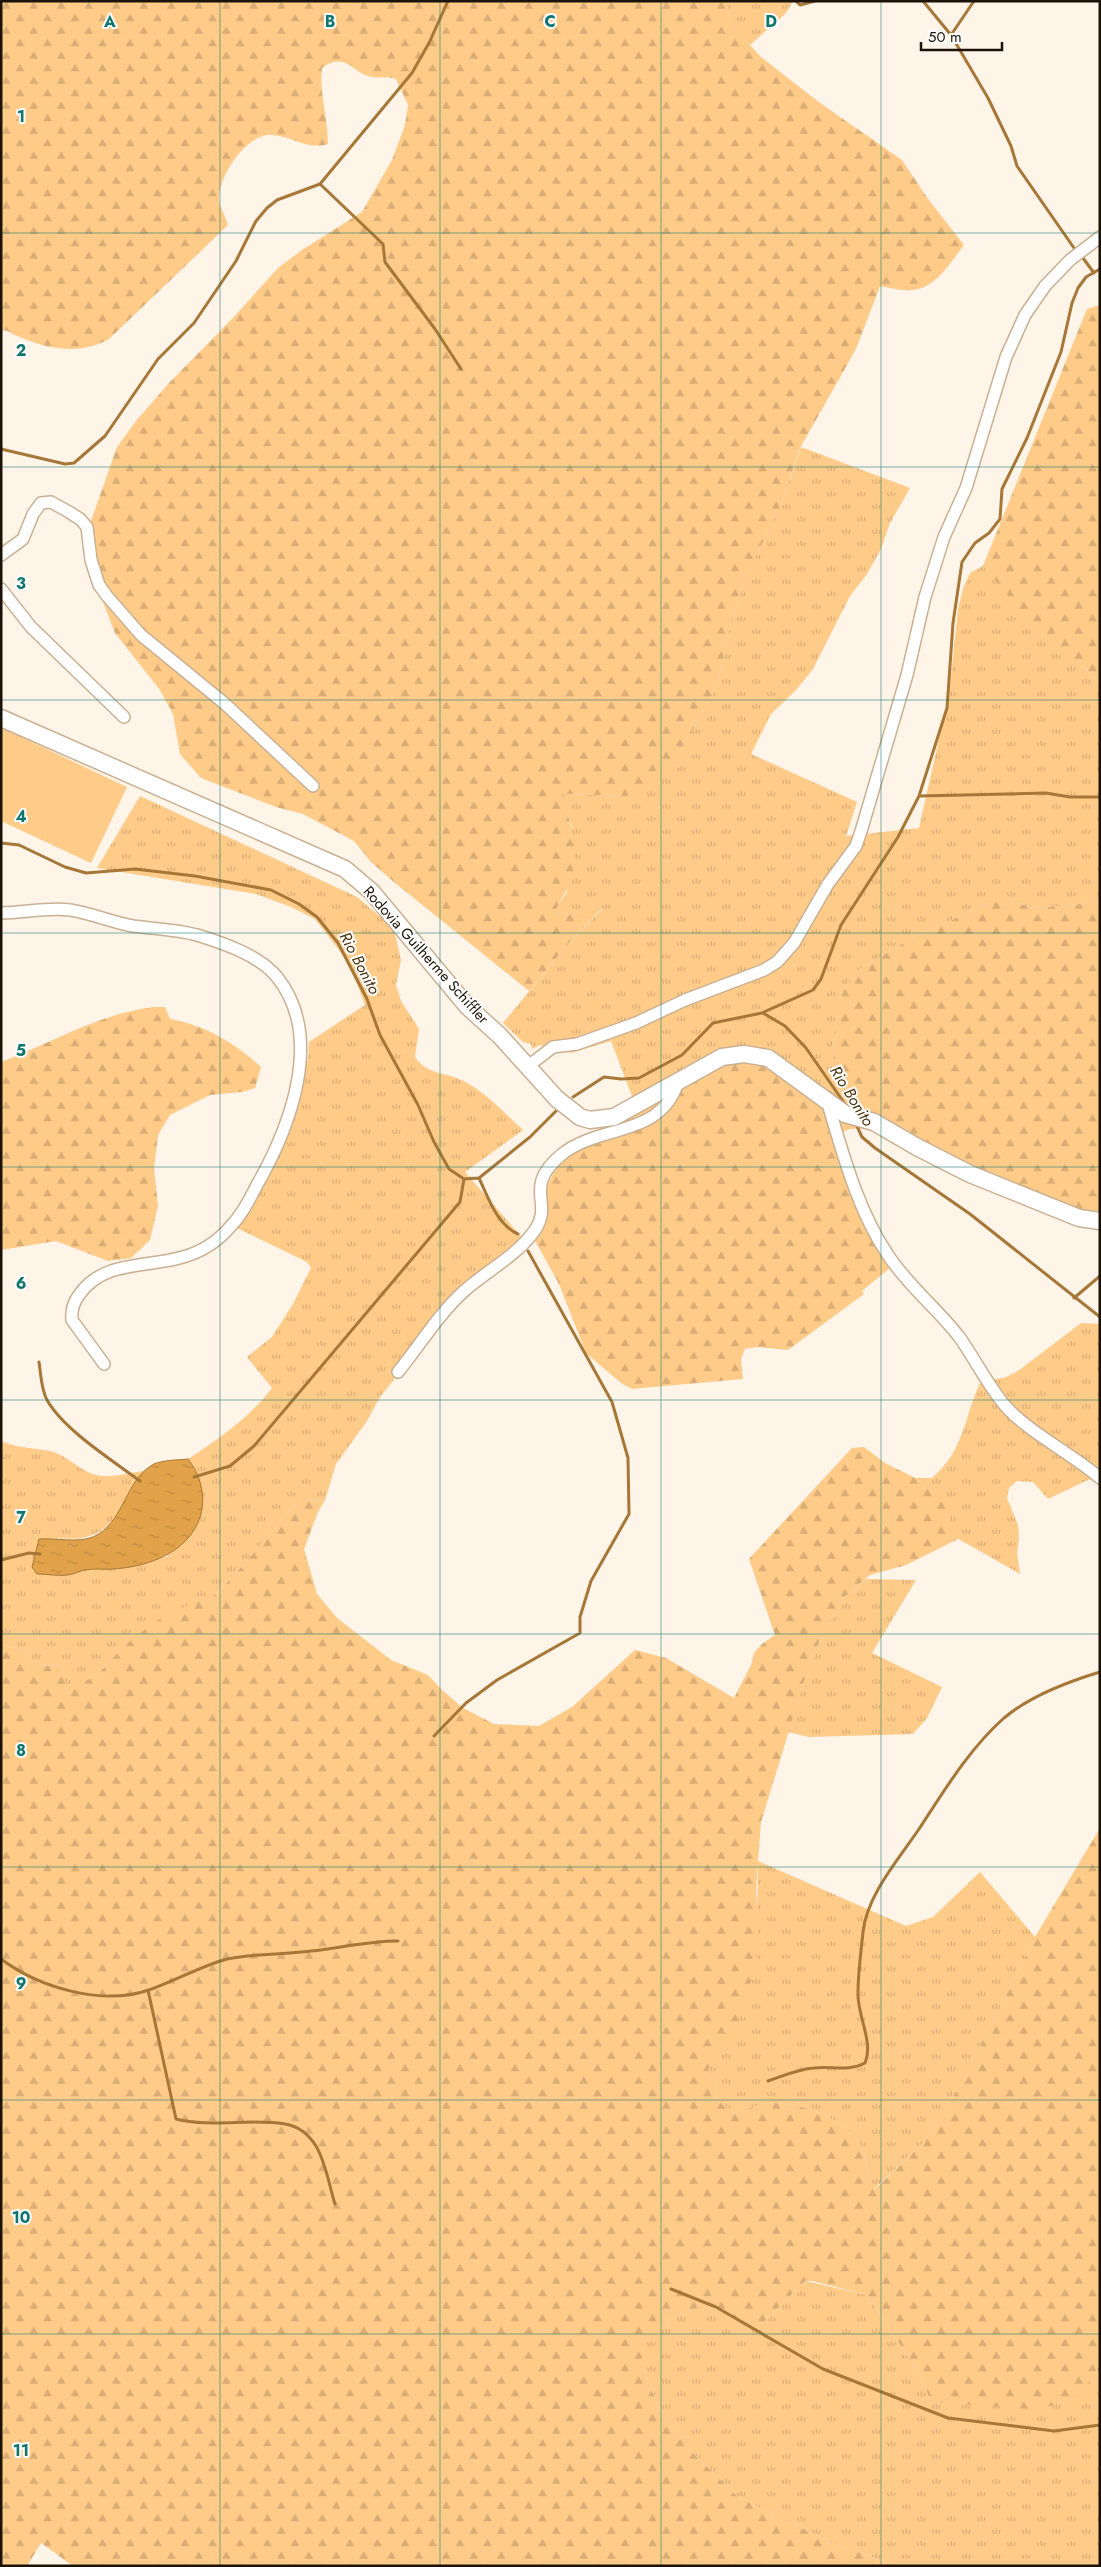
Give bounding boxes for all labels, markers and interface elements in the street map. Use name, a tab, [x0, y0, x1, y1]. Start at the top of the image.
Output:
text: A	[103, 10, 116, 33]
text: B	[325, 10, 335, 33]
text: C	[544, 10, 556, 33]
text: D	[765, 10, 777, 33]
scale bar	[921, 20, 1002, 52]
text: 50 m	[928, 26, 962, 48]
text: 1	[17, 105, 25, 128]
text: 2	[16, 339, 26, 362]
text: 3	[16, 572, 26, 595]
text: 4	[15, 805, 27, 828]
street label: Rodovia Guilherme Schiffler	[358, 881, 495, 1029]
water label: Rio Bonito	[334, 928, 386, 999]
text: 5	[16, 1039, 26, 1062]
water label: Rio Bonito	[824, 1061, 880, 1131]
text: 6	[16, 1272, 26, 1295]
text: 7	[16, 1506, 26, 1529]
text: 8	[16, 1739, 26, 1762]
text: 9	[16, 1972, 26, 1995]
text: 10	[12, 2206, 30, 2229]
text: 11	[13, 2439, 29, 2462]

